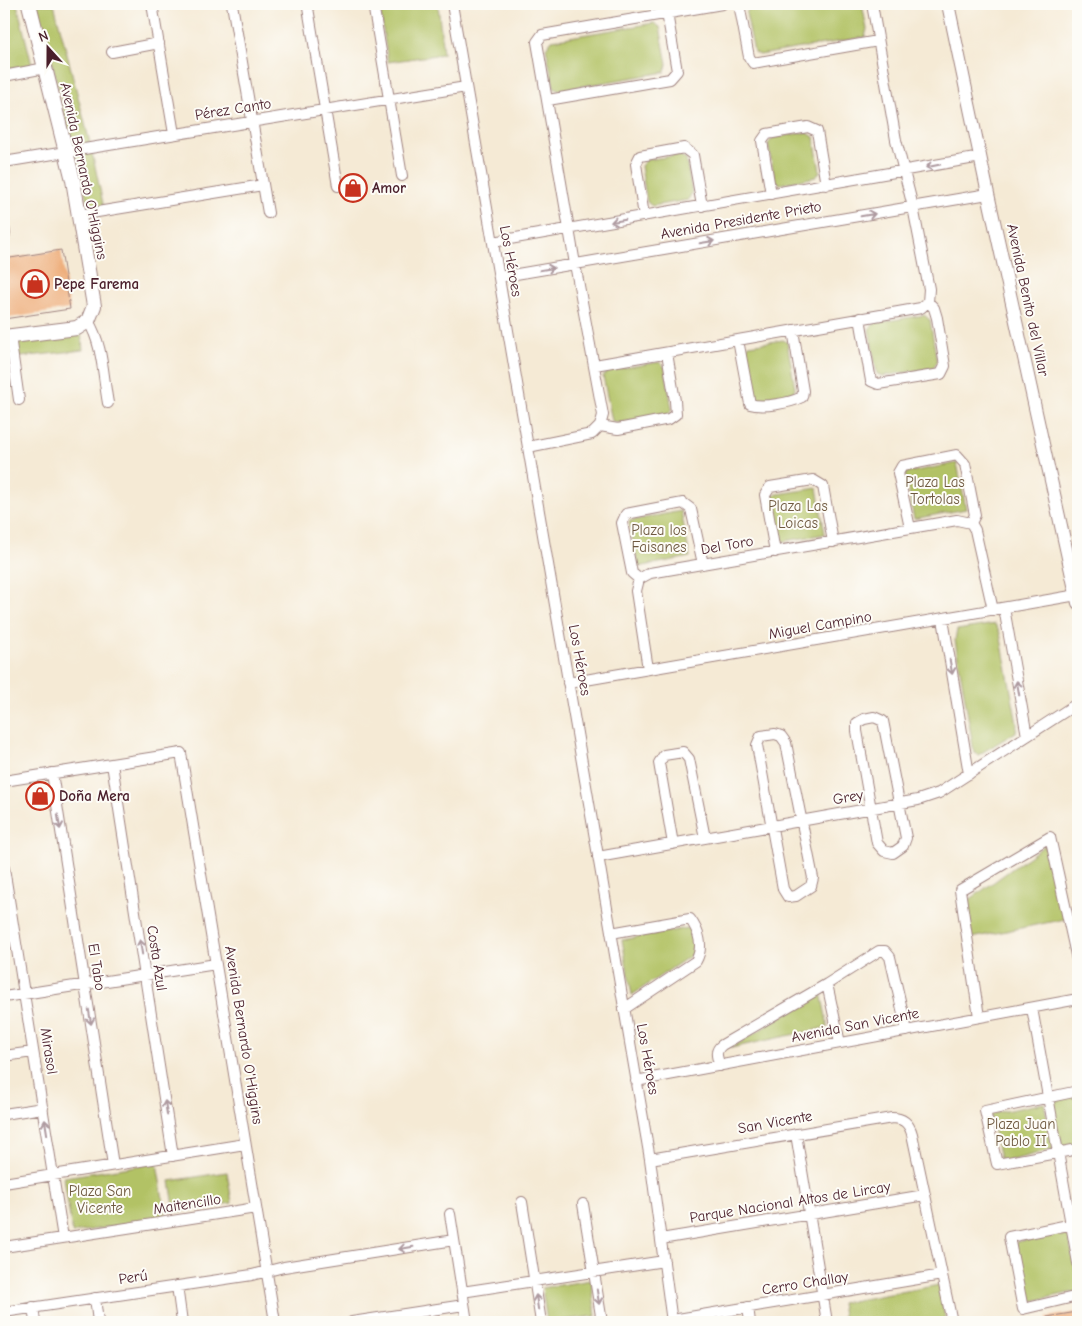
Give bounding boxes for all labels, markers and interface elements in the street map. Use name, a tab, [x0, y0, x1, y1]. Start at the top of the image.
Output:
north arrow	[22, 22, 72, 72]
text: N	[36, 27, 51, 46]
street label: Avenida Bernardo O'Higgins	[56, 81, 112, 261]
street label: Pérez Canto	[194, 94, 273, 124]
one-way arrow	[926, 161, 942, 171]
shop icon: Amor	[338, 173, 368, 203]
place label: Amor	[372, 179, 406, 197]
street label: Avenida Presidente Prieto	[659, 197, 823, 243]
one-way arrow	[859, 210, 875, 220]
one-way arrow	[610, 216, 626, 226]
street label: Avenida Benito del Villar	[1003, 222, 1053, 378]
street label: Los Héroes	[496, 224, 526, 298]
one-way arrow	[699, 236, 715, 246]
one-way arrow	[539, 263, 555, 273]
shop icon: Pepe Farema	[20, 269, 50, 299]
place label: Pepe Farema	[54, 275, 139, 293]
park label: Plaza Las Tortolas	[905, 473, 965, 508]
park label: Plaza Las Loicas	[768, 497, 828, 532]
park label: Plaza los Faisanes	[631, 521, 687, 556]
street label: Del Toro	[699, 532, 755, 558]
street label: Miguel Campino	[767, 607, 873, 643]
street label: Los Héroes	[565, 623, 595, 697]
one-way arrow	[947, 659, 957, 675]
one-way arrow	[1013, 680, 1023, 696]
shop icon: Doña Mera	[25, 781, 55, 811]
street label: Grey	[831, 785, 865, 809]
place label: Doña Mera	[59, 787, 130, 805]
one-way arrow	[55, 813, 65, 829]
street label: Costa Azul	[143, 924, 171, 992]
one-way arrow	[135, 939, 145, 955]
street label: El Tabo	[84, 942, 110, 992]
street label: Avenida Bernardo O'Higgins	[221, 944, 267, 1126]
street label: Avenida San Vicente	[790, 1004, 921, 1046]
one-way arrow	[85, 1008, 95, 1024]
street label: Los Héroes	[633, 1022, 663, 1096]
street label: Mirasol	[36, 1026, 62, 1076]
one-way arrow	[160, 1100, 170, 1116]
street label: San Vicente	[736, 1107, 814, 1137]
park label: Plaza Juan Pablo II	[987, 1115, 1055, 1150]
one-way arrow	[40, 1119, 50, 1135]
street label: Parque Nacional Altos de Lircay	[688, 1177, 892, 1227]
park label: Plaza San Vicente	[69, 1182, 131, 1217]
street label: Maitencillo	[152, 1190, 222, 1218]
one-way arrow	[398, 1243, 414, 1253]
street label: Perú	[117, 1266, 149, 1288]
street label: Cerro Challay	[760, 1267, 850, 1299]
one-way arrow	[593, 1289, 603, 1305]
one-way arrow	[532, 1294, 542, 1310]

